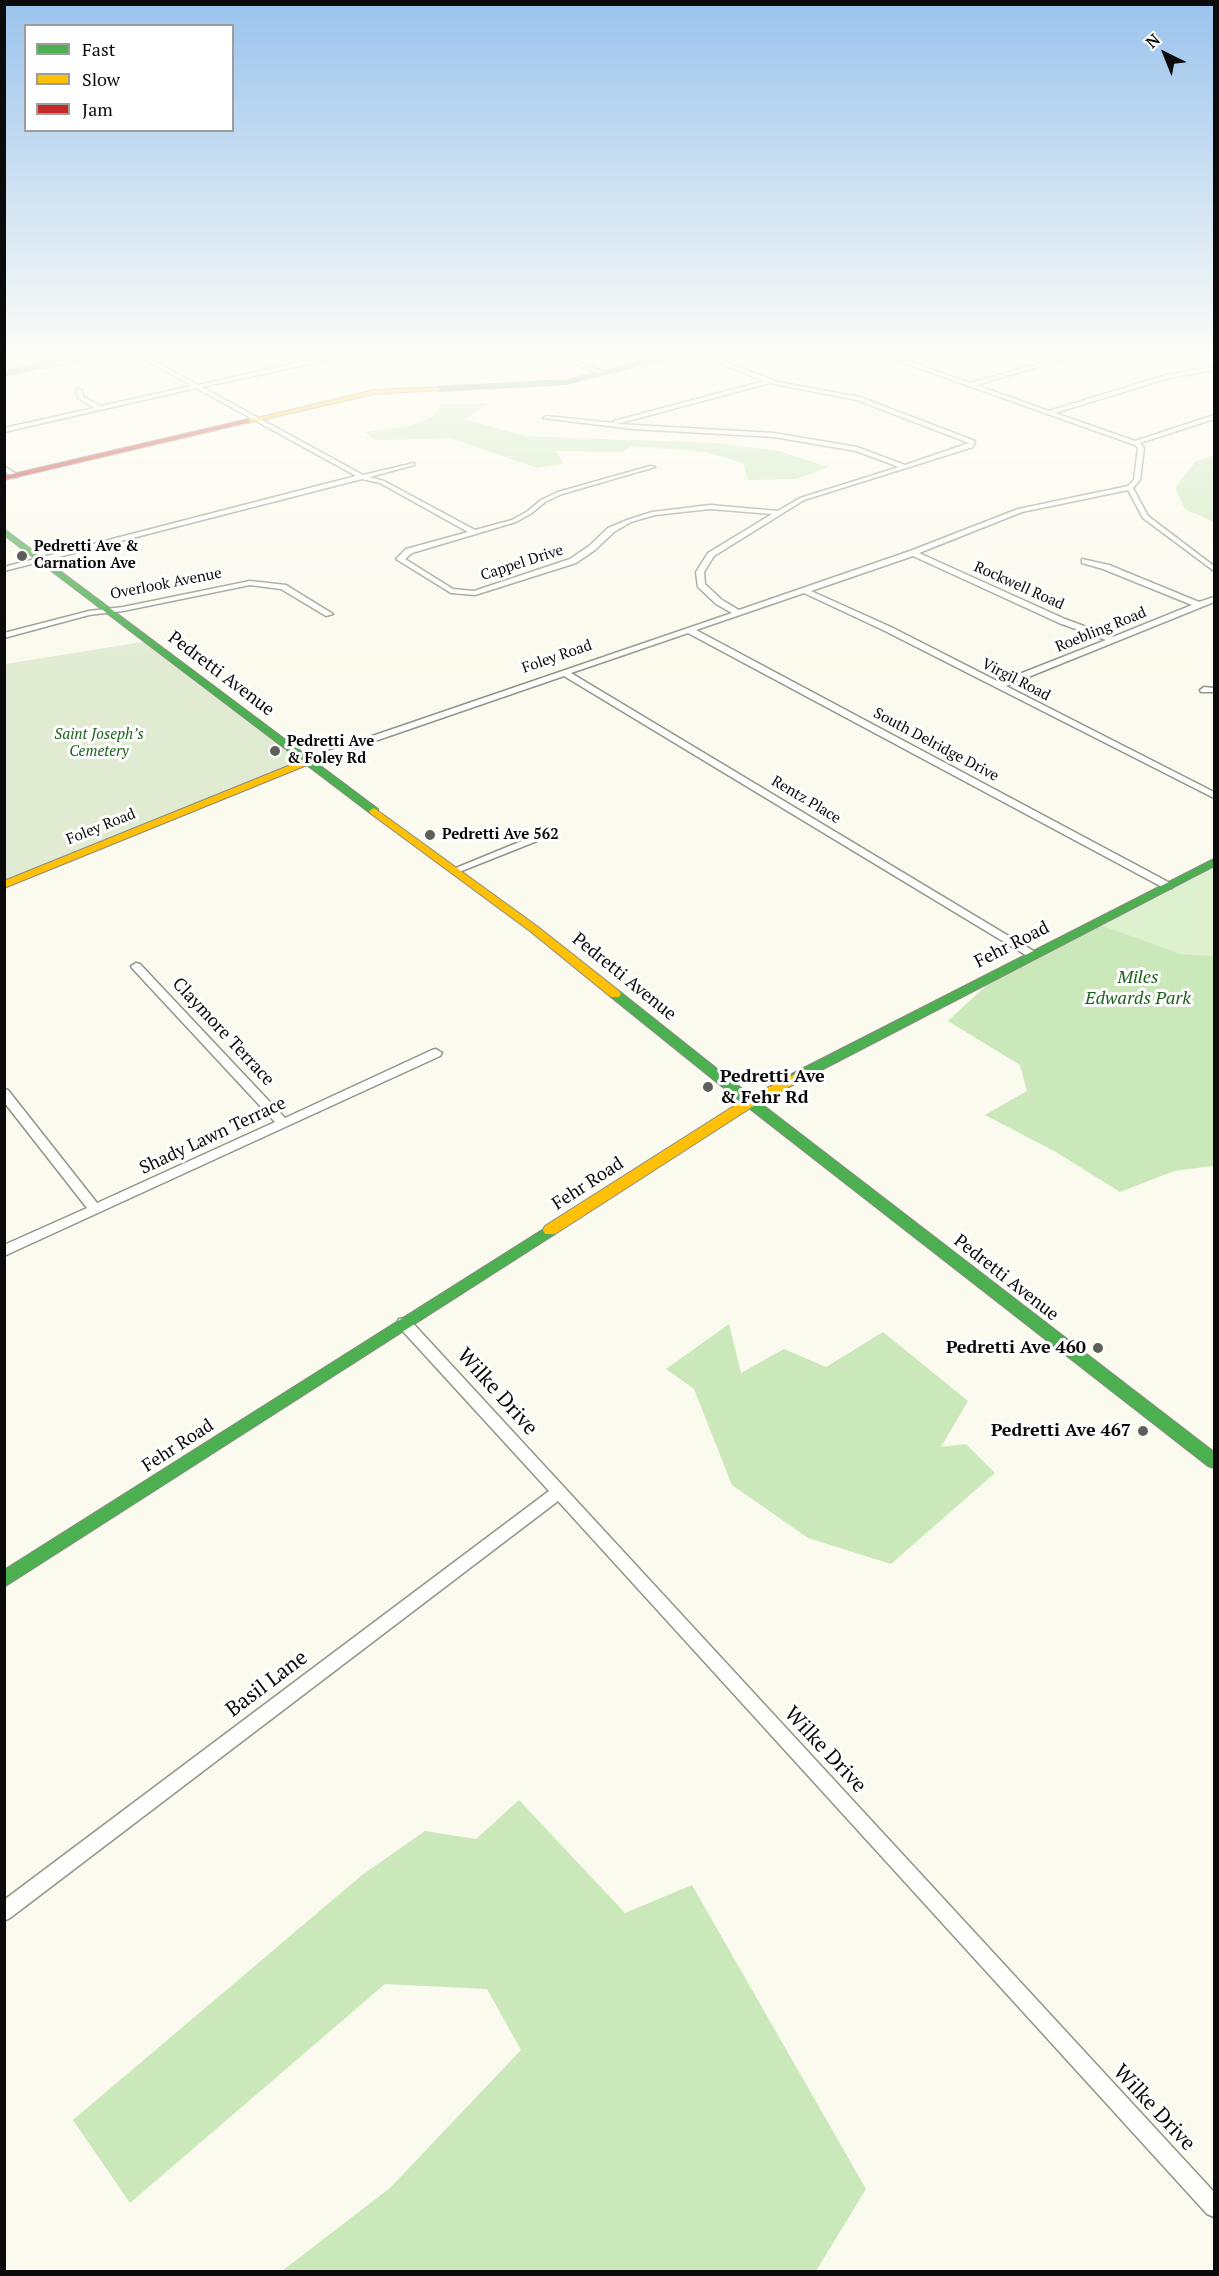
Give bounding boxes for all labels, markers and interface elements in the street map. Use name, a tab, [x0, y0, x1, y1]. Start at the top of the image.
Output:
legend	[24, 24, 234, 132]
north arrow	[1135, 24, 1195, 84]
text: N	[1141, 29, 1165, 53]
text: Fast	[82, 37, 115, 61]
text: Slow	[82, 67, 120, 91]
text: Jam	[82, 97, 113, 121]
place label: Pedretti Ave & Carnation Ave	[34, 538, 139, 573]
street label: Cappel Drive	[478, 541, 566, 585]
marker: Pedretti Ave & Carnation Ave	[15, 549, 29, 563]
street label: Rockwell Road	[971, 558, 1067, 614]
street label: Overlook Avenue	[109, 564, 223, 604]
street label: Roebling Road	[1053, 604, 1149, 656]
street label: Pedretti Avenue	[164, 627, 278, 721]
street label: Foley Road	[520, 637, 594, 677]
street label: Virgil Road	[979, 655, 1053, 705]
street label: South Delridge Drive	[870, 704, 1002, 786]
park label: Saint Joseph’s Cemetery	[54, 726, 144, 761]
place label: Pedretti Ave & Foley Rd	[287, 733, 374, 768]
marker: Pedretti Ave & Foley Rd	[268, 744, 282, 758]
street label: Rentz Place	[768, 772, 844, 828]
street label: Foley Road	[64, 805, 138, 849]
place label: Pedretti Ave 562	[442, 826, 559, 844]
marker: Pedretti Ave 562	[423, 828, 437, 842]
street label: Fehr Road	[971, 917, 1053, 973]
street label: Pedretti Avenue	[568, 929, 680, 1025]
park label: Miles Edwards Park	[1085, 967, 1191, 1010]
street label: Claymore Terrace	[167, 973, 279, 1091]
place label: Pedretti Ave & Fehr Rd	[720, 1066, 825, 1108]
marker: Pedretti Ave & Fehr Rd	[701, 1080, 715, 1094]
street label: Shady Lawn Terrace	[136, 1093, 290, 1179]
street label: Fehr Road	[548, 1153, 628, 1215]
street label: Pedretti Avenue	[949, 1230, 1063, 1326]
place label: Pedretti Ave 460	[946, 1337, 1086, 1359]
marker: Pedretti Ave 460	[1091, 1341, 1105, 1355]
street label: Wilke Drive	[451, 1343, 543, 1441]
street label: Fehr Road	[138, 1415, 218, 1477]
place label: Pedretti Ave 467	[991, 1420, 1131, 1442]
marker: Pedretti Ave 467	[1136, 1424, 1150, 1438]
street label: Basil Lane	[221, 1645, 313, 1723]
street label: Wilke Drive	[779, 1702, 871, 1798]
street label: Wilke Drive	[1108, 2060, 1200, 2156]

